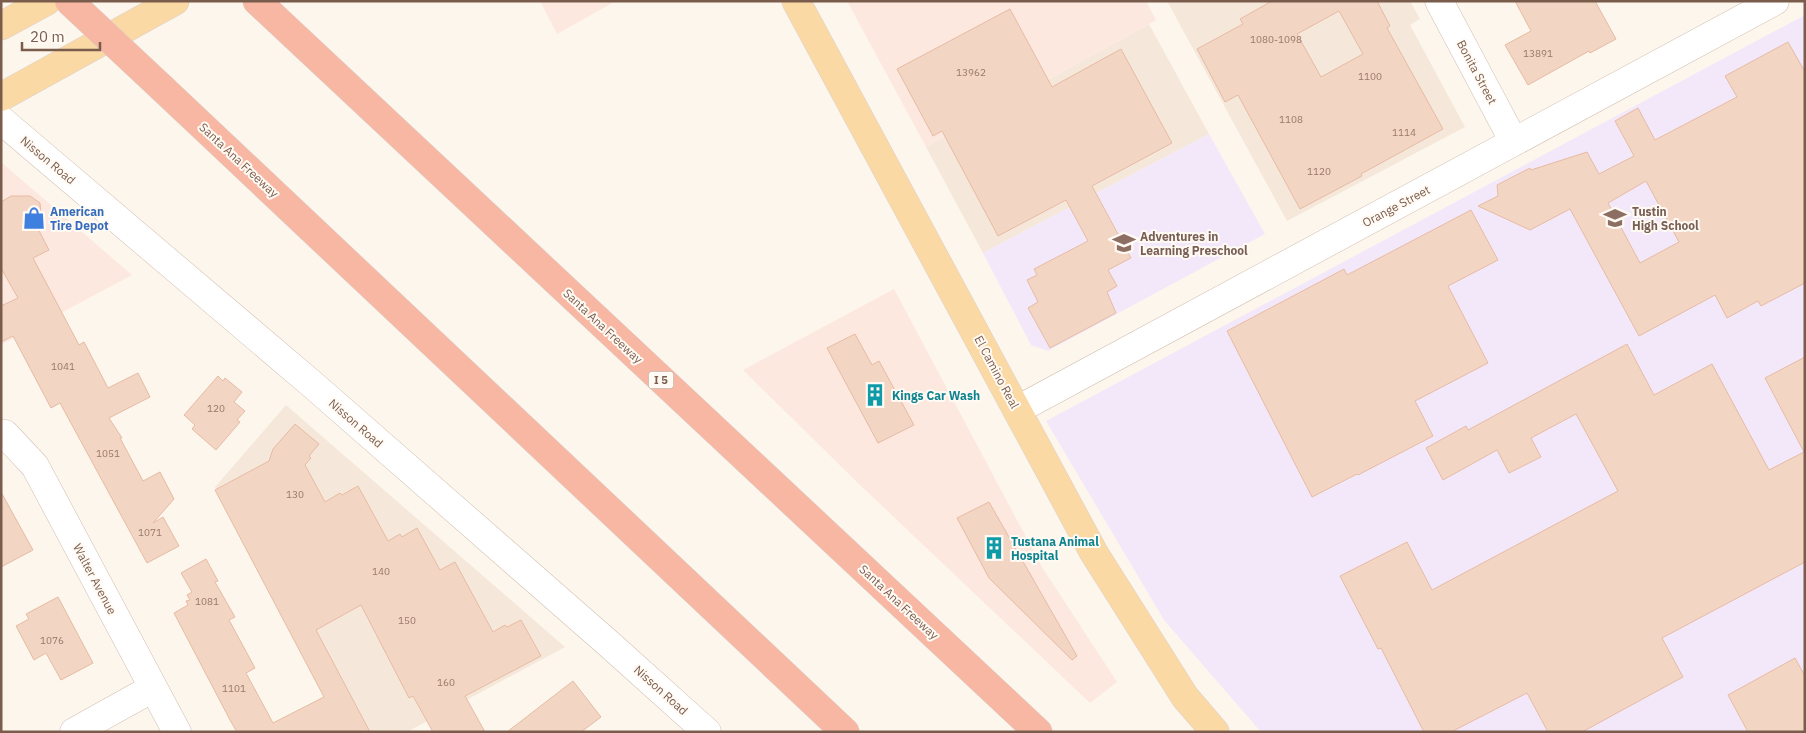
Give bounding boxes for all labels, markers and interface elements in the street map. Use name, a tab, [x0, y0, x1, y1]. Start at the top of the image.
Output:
scale bar	[22, 20, 100, 52]
text: 20 m	[30, 27, 65, 46]
house number: 1080-1098	[1250, 33, 1302, 46]
street label: Bonita Street	[1454, 37, 1500, 107]
house number: 13891	[1523, 47, 1553, 60]
house number: 13962	[956, 66, 986, 79]
house number: 1100	[1358, 70, 1382, 83]
house number: 1108	[1279, 113, 1303, 126]
street label: Santa Ana Freeway	[196, 119, 282, 201]
house number: 1114	[1392, 126, 1416, 139]
street label: Nisson Road	[17, 133, 79, 187]
house number: 1120	[1307, 165, 1331, 178]
street label: Orange Street	[1360, 182, 1432, 230]
place label: American Tire Depot	[50, 204, 109, 233]
place label: Tustin High School	[1632, 204, 1699, 233]
shop icon: American Tire Depot	[21, 205, 47, 231]
school or university icon: Tustin High School	[1602, 205, 1628, 231]
place label: Adventures in Learning Preschool	[1140, 229, 1248, 258]
school or university icon: Adventures in Learning Preschool	[1111, 230, 1137, 256]
street label: Santa Ana Freeway	[560, 285, 646, 367]
street label: El Camino Real	[971, 333, 1023, 411]
house number: 1041	[51, 360, 75, 373]
road number: I 5	[648, 372, 674, 388]
building icon: Kings Car Wash	[862, 382, 888, 408]
place label: Kings Car Wash	[892, 388, 980, 403]
street label: Nisson Road	[326, 395, 386, 451]
house number: 120	[207, 402, 225, 415]
house number: 1051	[96, 447, 120, 460]
house number: 130	[286, 488, 304, 501]
house number: 1071	[138, 526, 162, 539]
place label: Tustana Animal Hospital	[1011, 534, 1099, 563]
building icon: Tustana Animal Hospital	[981, 535, 1007, 561]
street label: Walter Avenue	[70, 541, 120, 617]
street label: Santa Ana Freeway	[856, 561, 942, 643]
house number: 140	[372, 565, 390, 578]
house number: 1081	[195, 595, 219, 608]
house number: 150	[398, 614, 416, 627]
house number: 1076	[40, 634, 64, 647]
street label: Nisson Road	[631, 662, 691, 718]
house number: 160	[437, 676, 455, 689]
house number: 1101	[222, 682, 246, 695]

